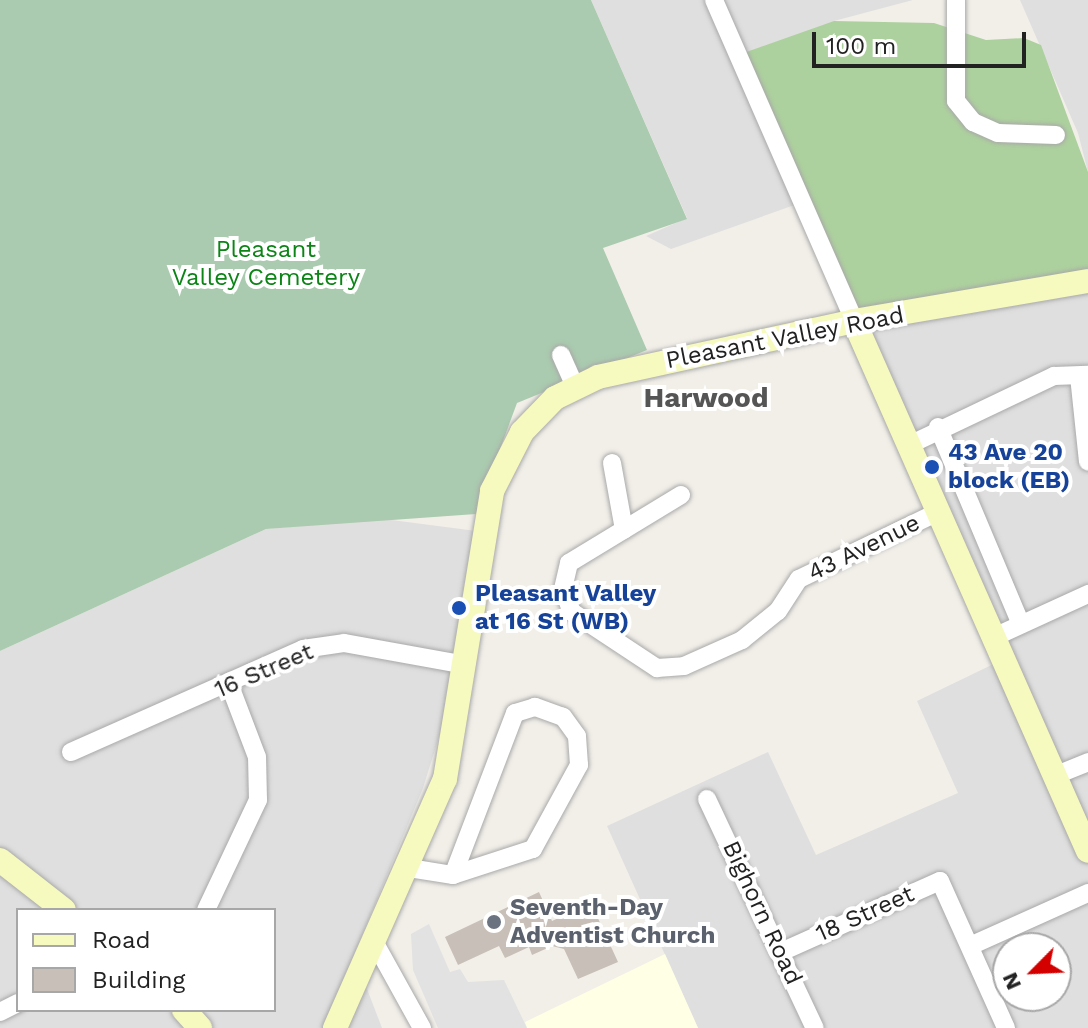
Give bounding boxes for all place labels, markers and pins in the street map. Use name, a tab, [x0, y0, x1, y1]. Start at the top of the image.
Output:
place label: 43 Ave 20 block (EB)	[948, 439, 1071, 495]
marker: 43 Ave 20 block (EB)	[923, 458, 941, 476]
place label: Pleasant Valley at 16 St (WB)	[475, 580, 657, 636]
marker: Pleasant Valley at 16 St (WB)	[450, 599, 468, 617]
place label: Seventh-Day Adventist Church	[510, 894, 715, 950]
marker: Seventh-Day Adventist Church	[485, 913, 503, 931]

